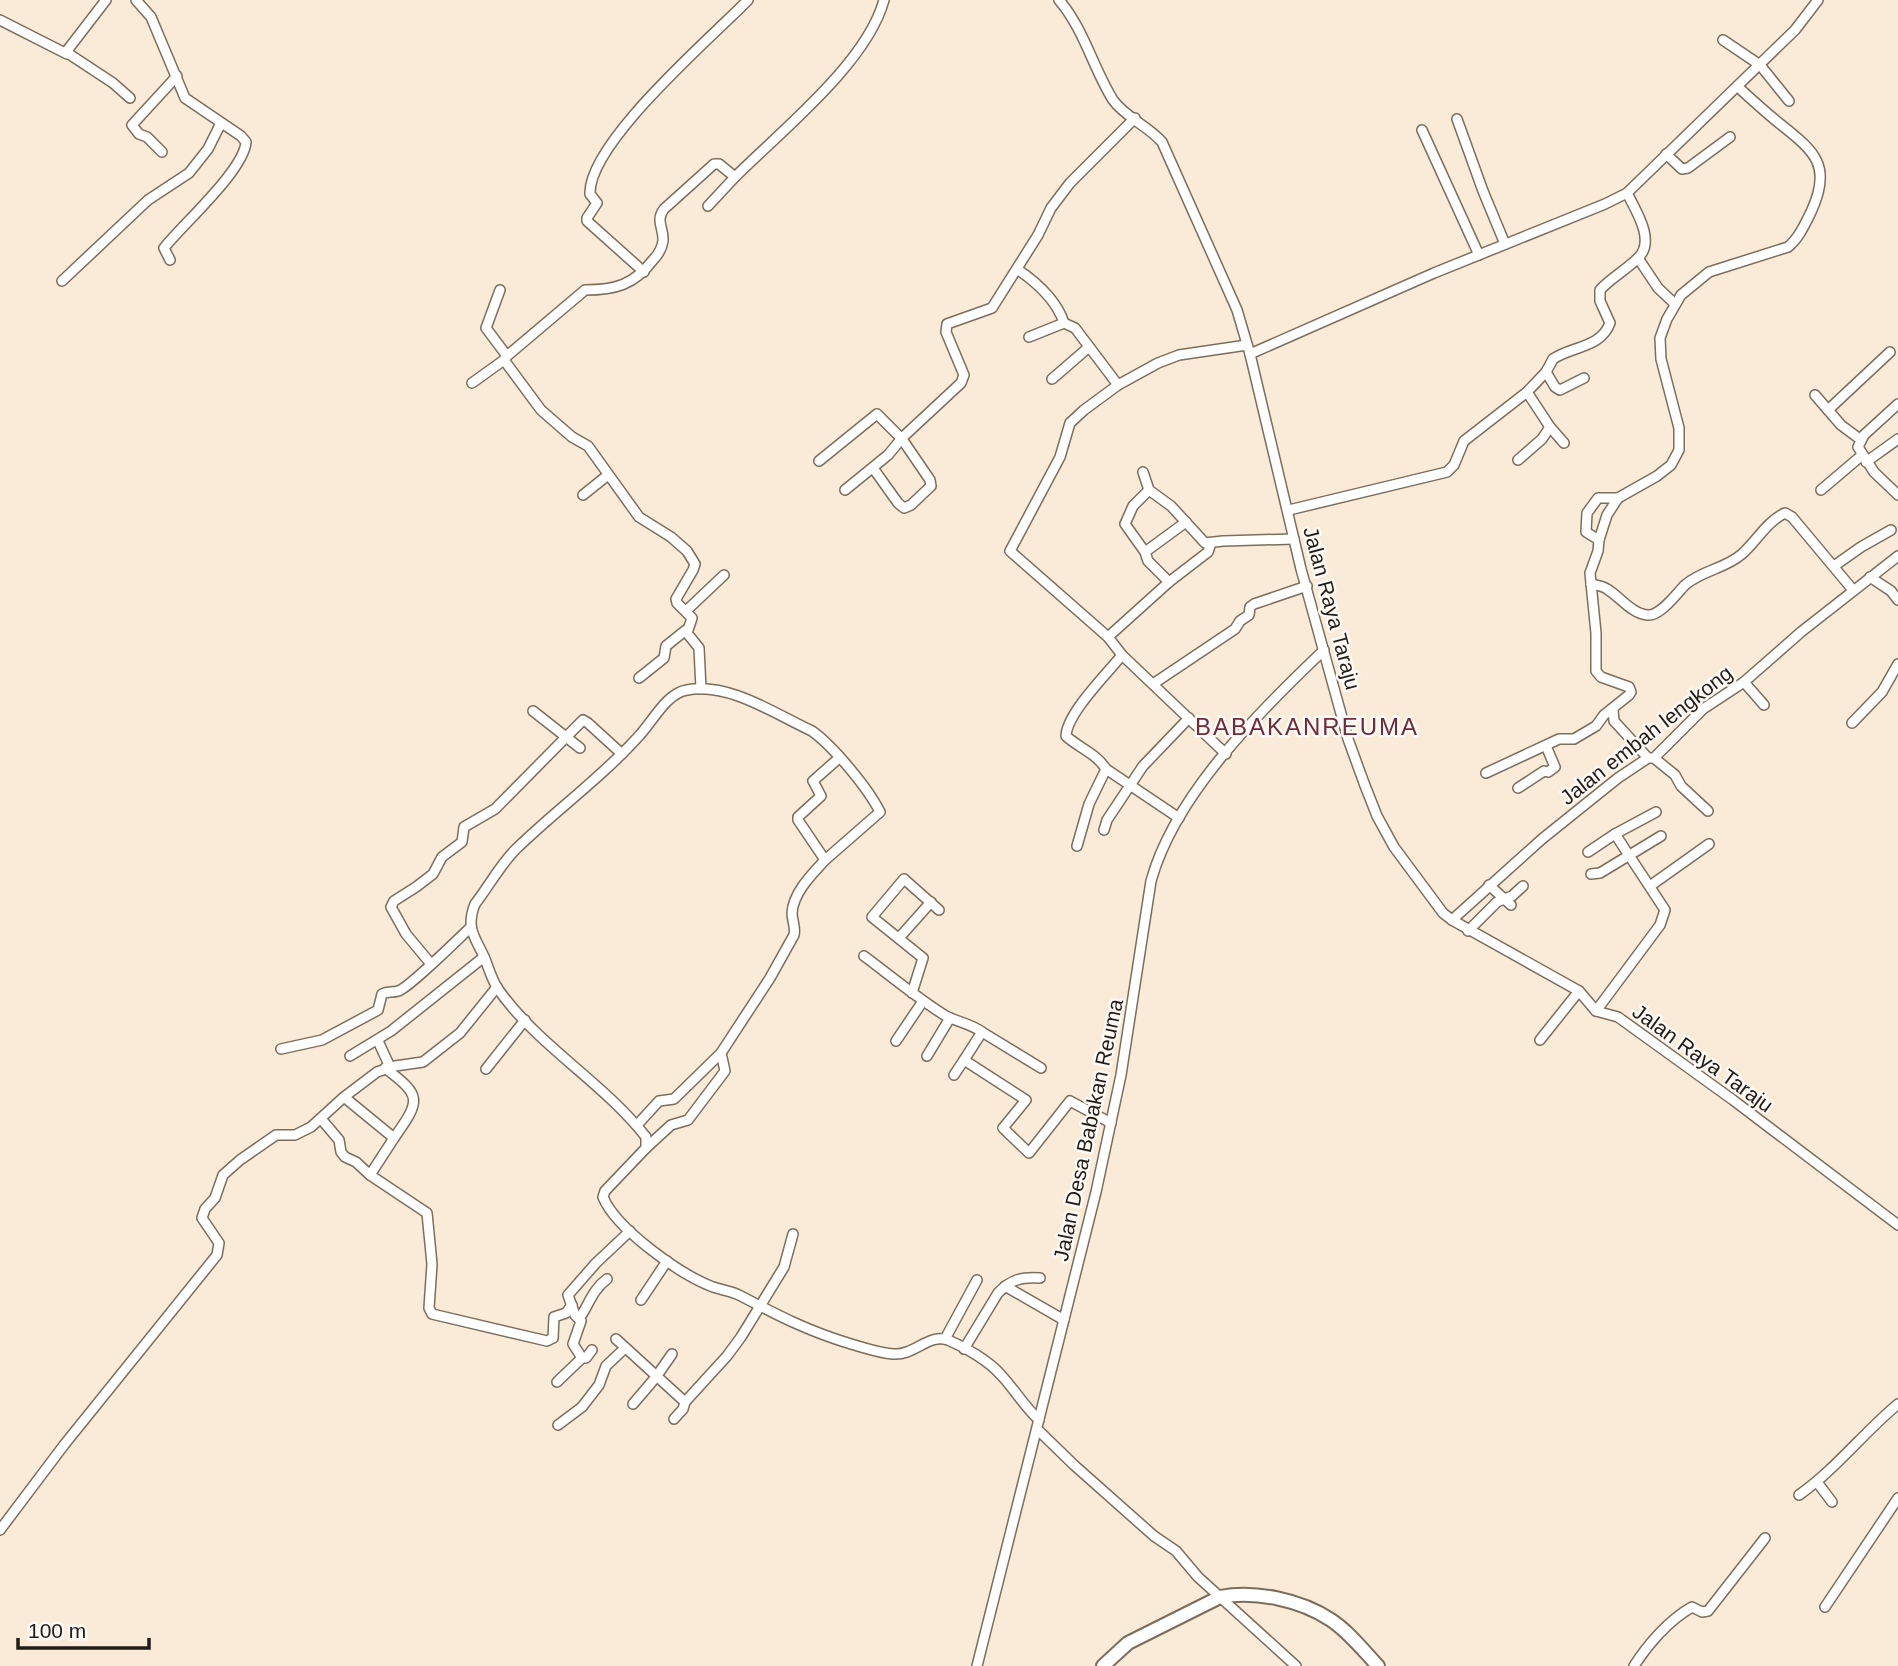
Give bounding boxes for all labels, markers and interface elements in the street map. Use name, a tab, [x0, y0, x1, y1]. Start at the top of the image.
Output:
street label: Jalan Raya Taraju	[1299, 524, 1365, 692]
street label: Jalan embah lengkong	[1556, 661, 1736, 809]
district label: BABAKANREUMA	[1195, 713, 1419, 740]
street label: Jalan Desa Babakan Reuma	[1049, 997, 1127, 1263]
street label: Jalan Raya Taraju	[1628, 999, 1778, 1117]
scale bar	[18, 1606, 149, 1650]
text: 100 m	[28, 1619, 86, 1642]

